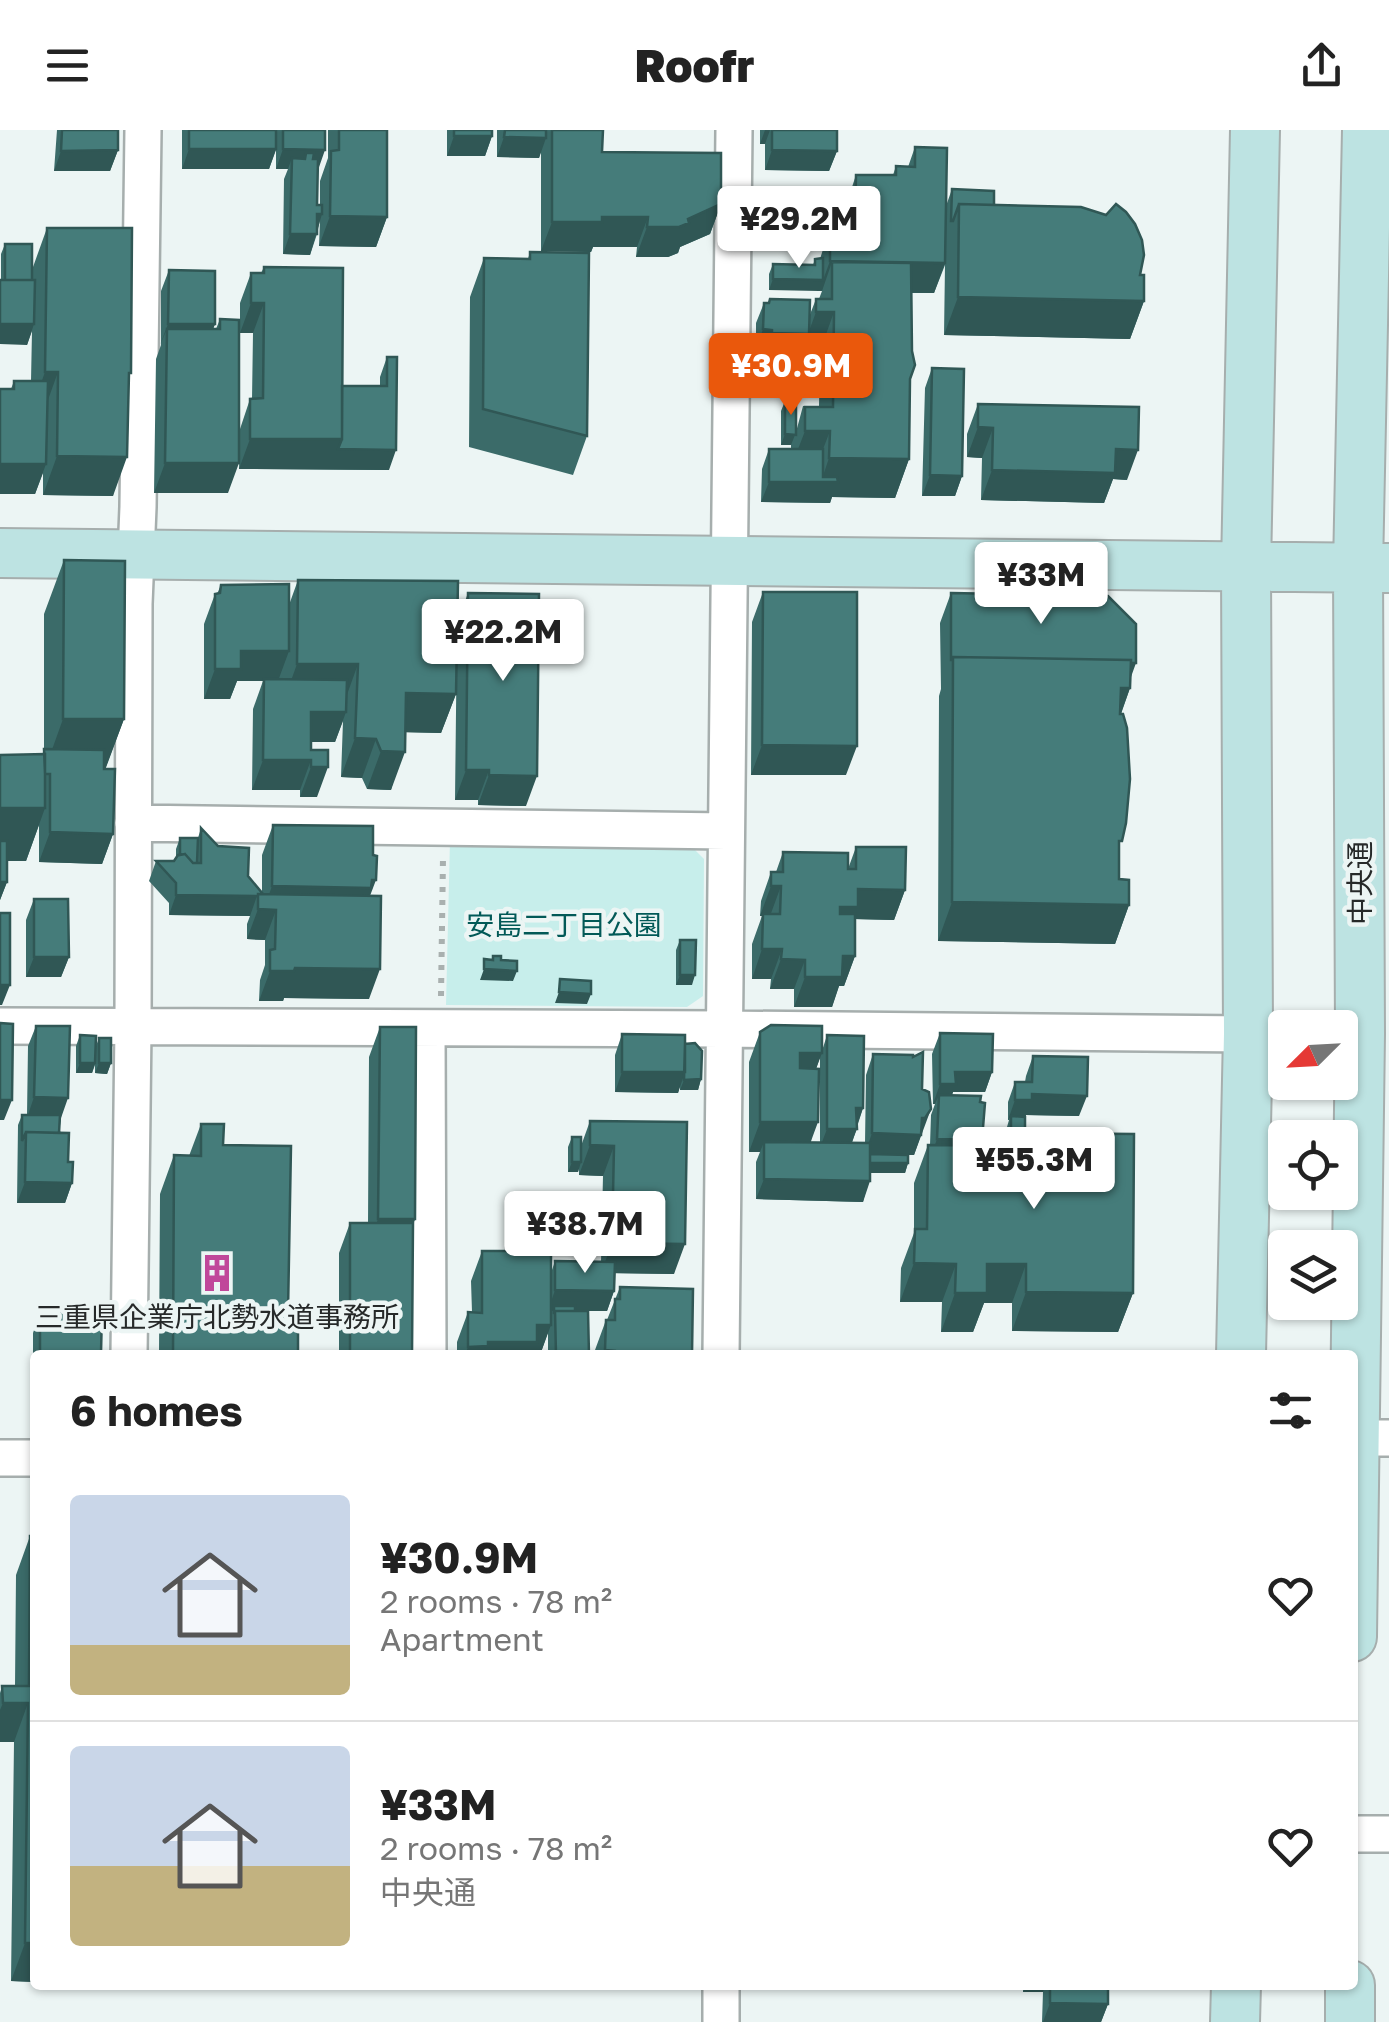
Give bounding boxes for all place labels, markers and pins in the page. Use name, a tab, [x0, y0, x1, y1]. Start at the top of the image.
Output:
pin: ¥29.2M	[718, 186, 880, 271]
pin: ¥30.9M	[710, 333, 872, 418]
pin: ¥33M	[982, 542, 1100, 627]
pin: ¥22.2M	[422, 599, 584, 684]
pin: ¥55.3M	[953, 1127, 1115, 1212]
pin: ¥38.7M	[504, 1191, 666, 1276]
building icon: 三重県企業庁北勢水道事務所	[196, 1252, 238, 1294]
place label: 三重県企業庁北勢水道事務所	[35, 1300, 399, 1333]

